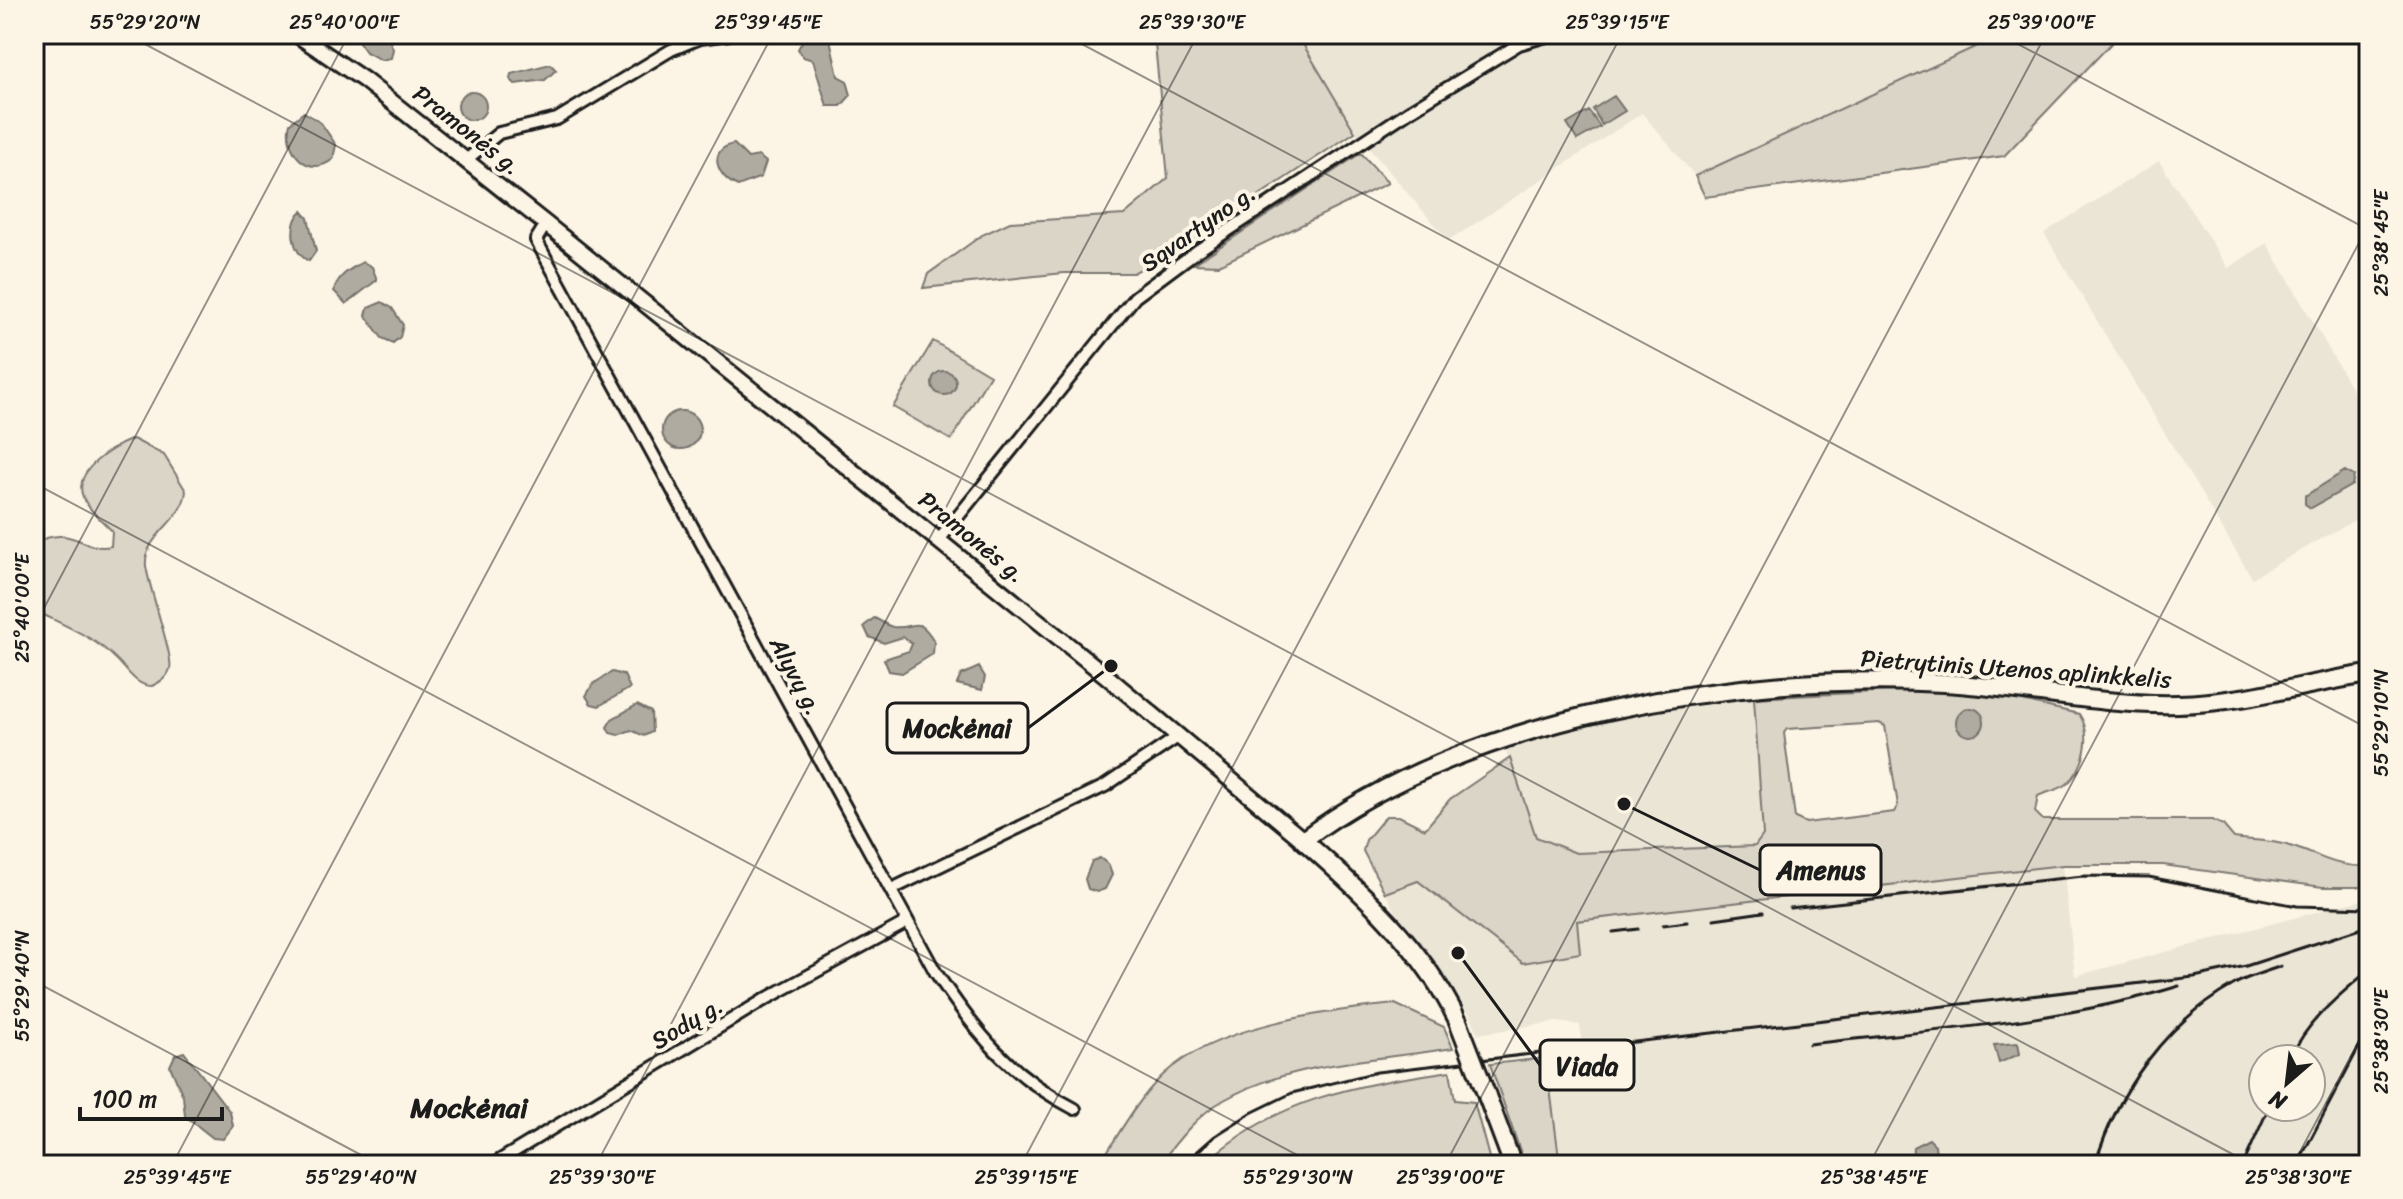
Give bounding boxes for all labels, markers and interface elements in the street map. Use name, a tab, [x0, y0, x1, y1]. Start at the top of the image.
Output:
text: 55°29'20"N	[90, 5, 200, 40]
text: 25°40'00"E	[289, 5, 401, 40]
text: 25°39'45"E	[714, 5, 823, 40]
text: 25°39'30"E	[1139, 5, 1247, 40]
text: 25°39'15"E	[1565, 5, 1671, 40]
text: 25°39'00"E	[1987, 5, 2097, 40]
street label: Pramonės g.	[403, 74, 531, 186]
street label: Sąvartyno g.	[1131, 173, 1265, 283]
text: 25°38'45"E	[2364, 188, 2399, 296]
street label: Pramonės g.	[909, 480, 1035, 594]
text: 25°40'00"E	[5, 551, 40, 663]
street label: Alyvų g.	[757, 628, 834, 723]
street label: Pietrytinis Utenos aplinkkelis	[1859, 637, 2174, 701]
text: 55°29'10"N	[2364, 669, 2399, 777]
callout: Mockėnai	[887, 703, 1028, 753]
text: Mockėnai	[902, 705, 1013, 751]
callout: Amenus	[1760, 845, 1881, 895]
text: Amenus	[1776, 847, 1867, 893]
text: 55°29'40"N	[5, 930, 40, 1042]
street label: Sodų g.	[643, 985, 731, 1061]
text: 25°38'30"E	[2364, 986, 2399, 1094]
callout: Viada	[1540, 1040, 1634, 1090]
text: Viada	[1556, 1043, 1619, 1089]
north arrow	[2247, 1043, 2327, 1123]
scale bar	[80, 1071, 222, 1121]
text: 100 m	[92, 1078, 157, 1120]
text: N	[2261, 1079, 2295, 1121]
district label: Mockėnai	[409, 1083, 529, 1132]
text: 25°39'45"E	[123, 1160, 232, 1195]
text: 55°29'40"N	[305, 1160, 417, 1195]
text: 25°39'30"E	[549, 1160, 657, 1195]
text: 25°39'15"E	[974, 1160, 1080, 1195]
text: 55°29'30"N	[1243, 1160, 1353, 1195]
text: 25°39'00"E	[1396, 1160, 1506, 1195]
text: 25°38'45"E	[1821, 1160, 1929, 1195]
text: 25°38'30"E	[2245, 1160, 2353, 1195]

